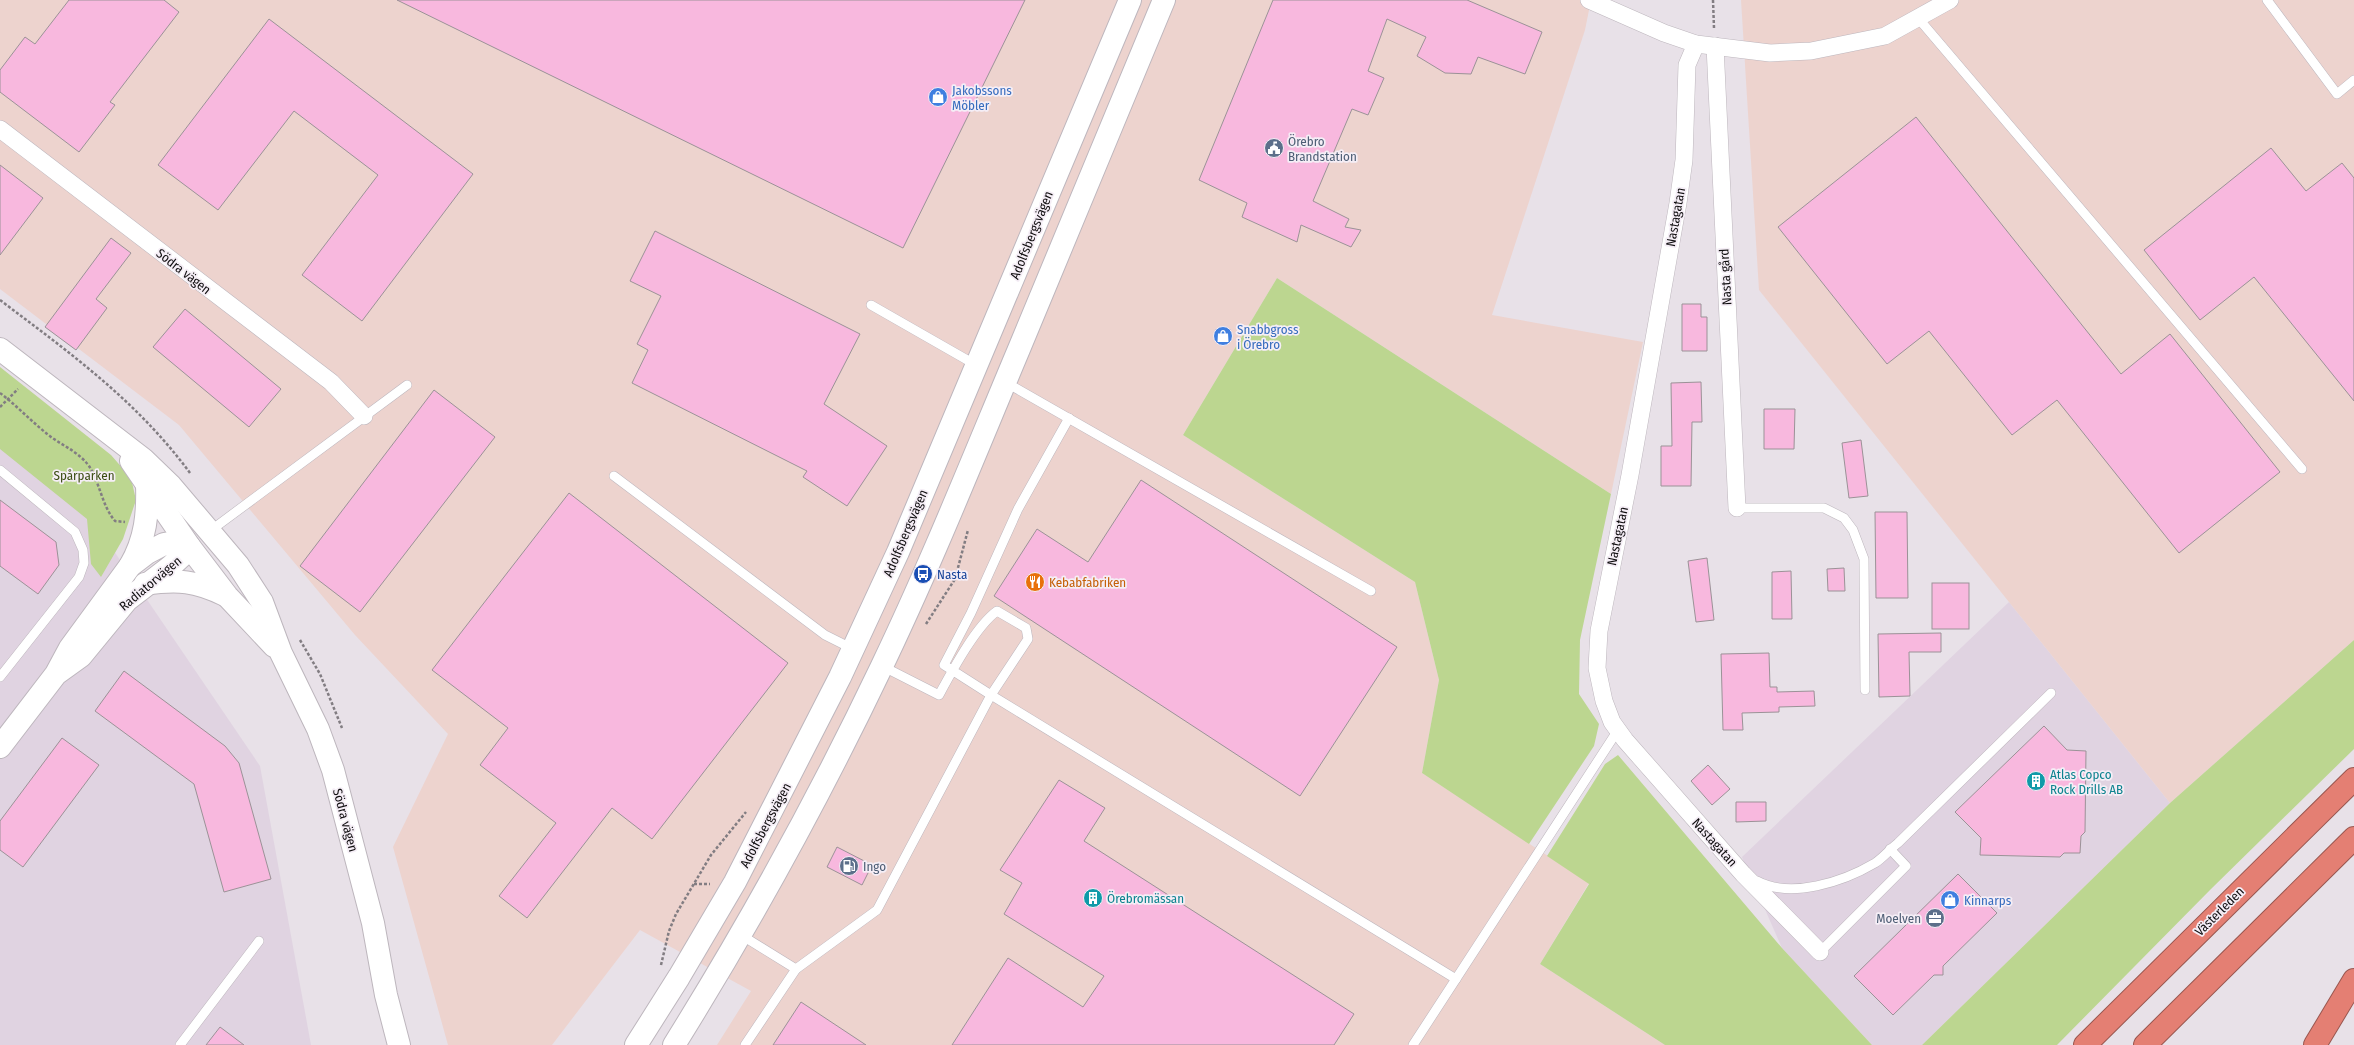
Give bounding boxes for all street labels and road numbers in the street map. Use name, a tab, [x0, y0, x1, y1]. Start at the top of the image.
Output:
street label: Nastagatan	[1663, 186, 1688, 248]
street label: Adolfsbergsvägen	[1007, 189, 1056, 281]
street label: Södra vägen	[154, 246, 214, 297]
street label: Nasta gård	[1717, 248, 1734, 306]
street label: Adolfsbergsvägen	[880, 487, 931, 579]
street label: Nastagatan	[1604, 505, 1631, 567]
street label: Radiatorvägen	[116, 553, 184, 614]
street label: Adolfsbergsvägen	[737, 780, 794, 870]
street label: Södra vägen	[330, 787, 361, 853]
street label: Nastagatan	[1689, 815, 1740, 870]
street label: Västerleden	[2192, 884, 2247, 939]

